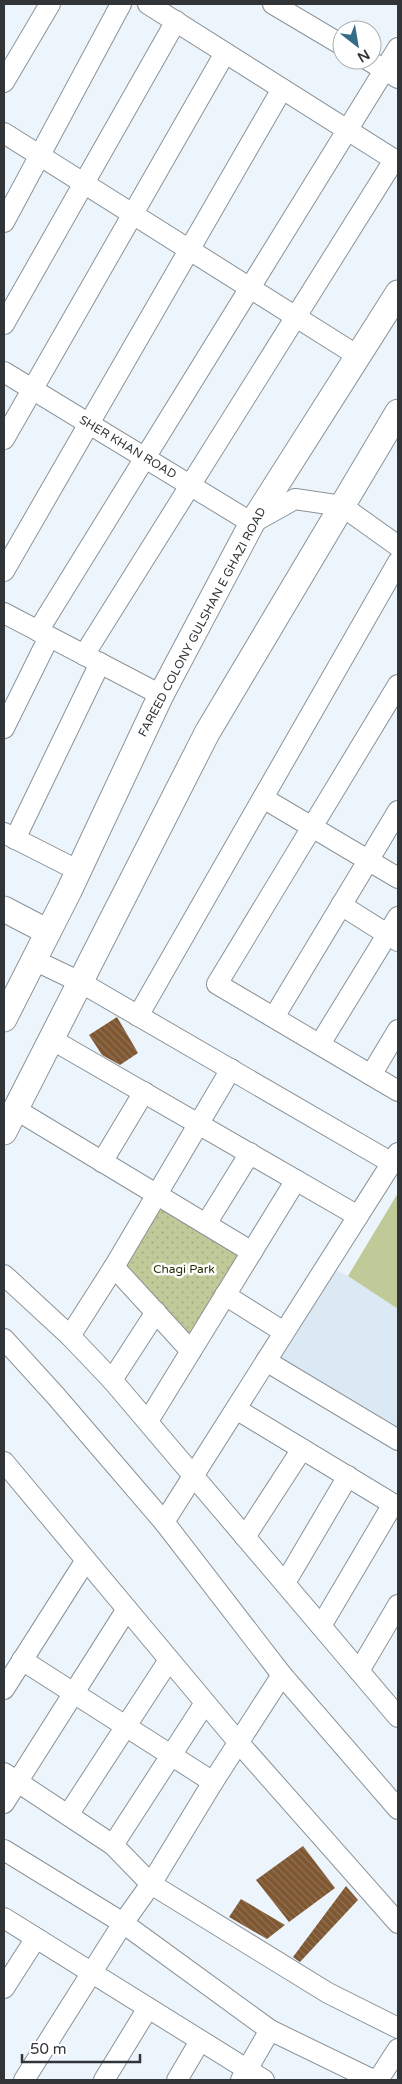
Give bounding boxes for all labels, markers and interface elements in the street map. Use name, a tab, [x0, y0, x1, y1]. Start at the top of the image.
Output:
north arrow	[332, 20, 382, 70]
text: N	[354, 46, 373, 66]
street label: SHER KHAN ROAD	[77, 413, 179, 481]
street label: FAREED COLONY GULSHAN E GHAZI ROAD	[135, 505, 269, 739]
park label: Chagi Park	[153, 1262, 215, 1276]
scale bar	[22, 2032, 140, 2064]
text: 50 m	[30, 2040, 67, 2058]

